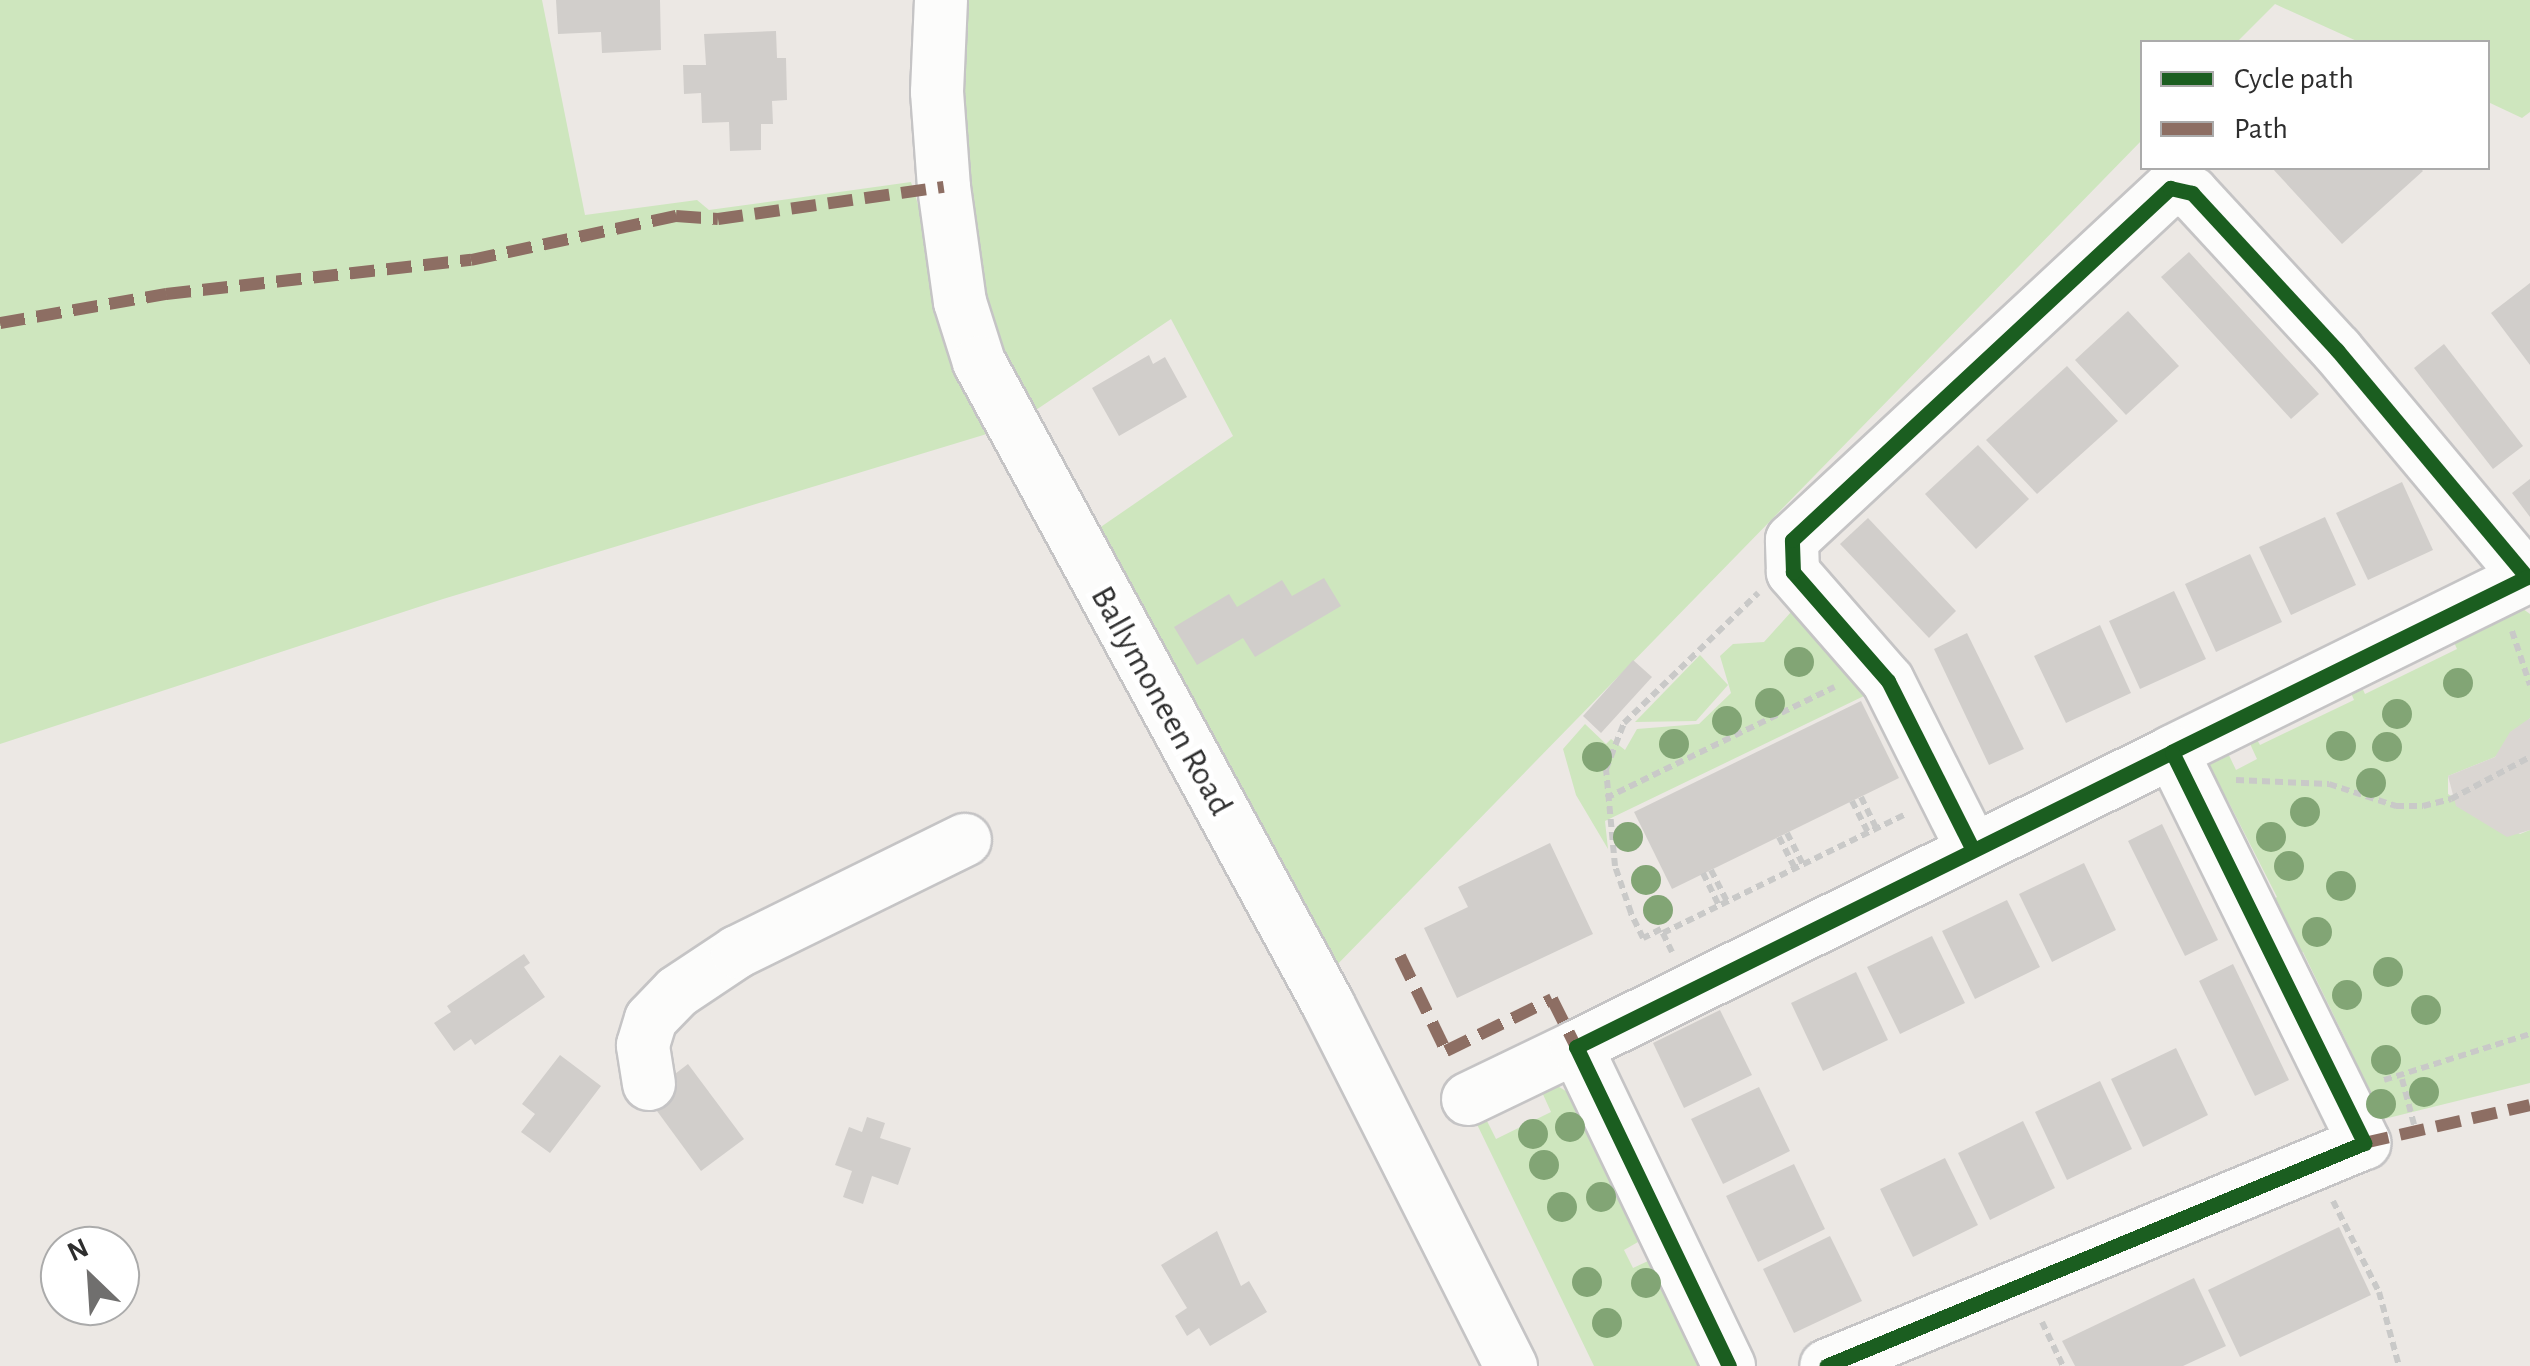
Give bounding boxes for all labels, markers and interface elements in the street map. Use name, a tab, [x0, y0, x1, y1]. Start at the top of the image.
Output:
legend	[2140, 40, 2490, 170]
text: Cycle path	[2234, 64, 2354, 94]
text: Path	[2234, 114, 2288, 144]
street label: Ballymoneen Road	[1081, 579, 1241, 823]
north arrow	[40, 1226, 140, 1326]
text: N	[63, 1234, 93, 1267]

